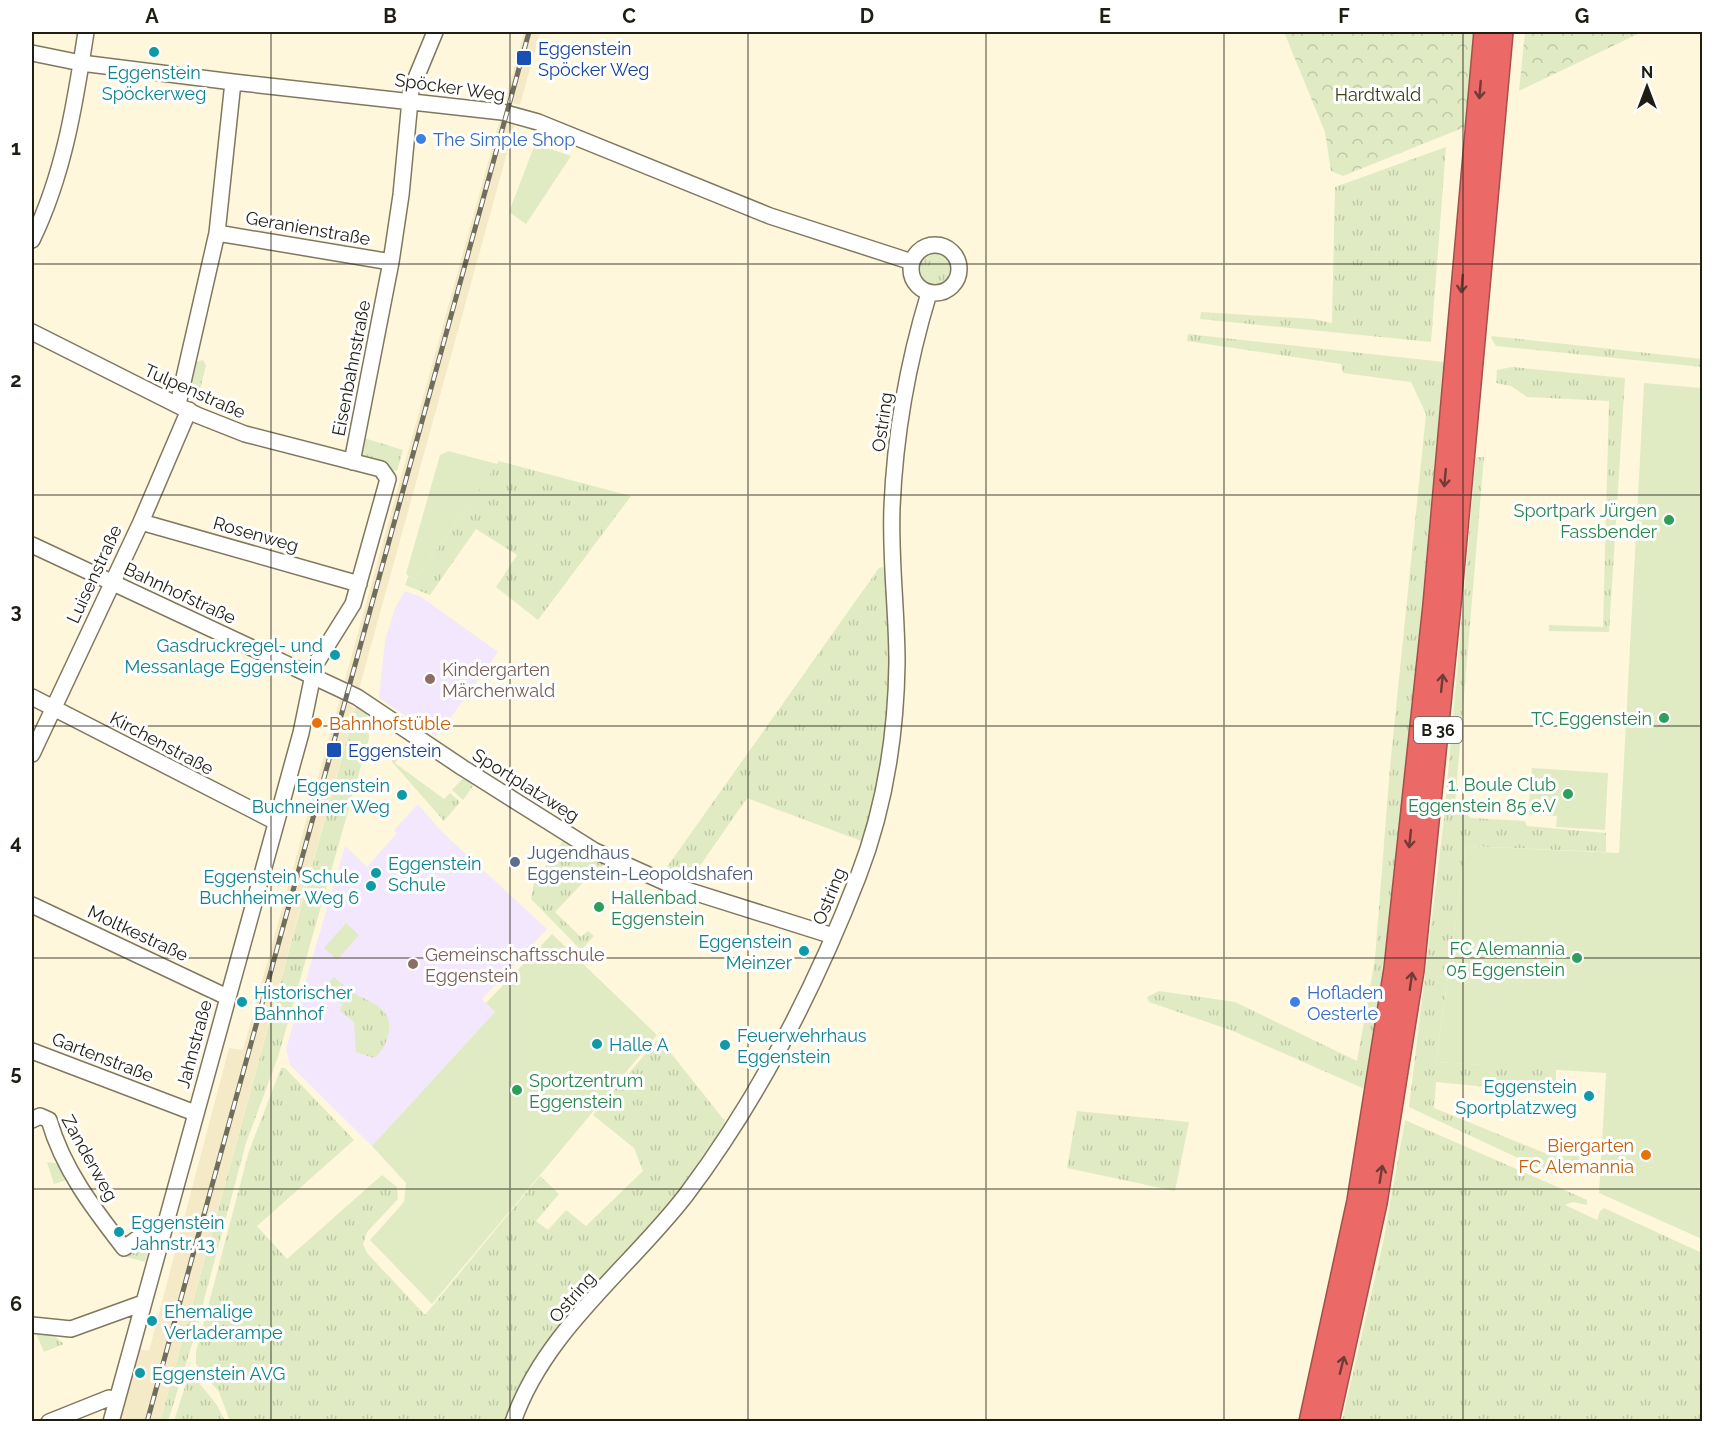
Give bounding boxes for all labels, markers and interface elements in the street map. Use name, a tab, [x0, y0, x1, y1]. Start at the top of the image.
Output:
text: A	[145, 4, 159, 28]
text: B	[383, 4, 397, 28]
text: C	[622, 4, 636, 28]
text: D	[860, 4, 874, 28]
text: E	[1099, 4, 1111, 28]
text: F	[1338, 4, 1350, 28]
text: G	[1575, 4, 1589, 28]
place label: Eggenstein Spöcker Weg	[538, 38, 649, 80]
marker: Eggenstein Spöckerweg	[147, 45, 161, 59]
marker: Eggenstein Spöcker Weg	[515, 49, 533, 67]
north arrow	[1617, 57, 1677, 117]
place label: Eggenstein Spöckerweg	[102, 62, 206, 104]
text: N	[1641, 63, 1653, 82]
street label: Spöcker Weg	[393, 69, 507, 105]
one-way arrow	[1474, 79, 1485, 99]
park label: Hardtwald	[1335, 84, 1421, 105]
place label: The Simple Shop	[433, 129, 575, 150]
marker: The Simple Shop	[414, 132, 428, 146]
text: 1	[11, 136, 21, 160]
street label: Geranienstraße	[244, 207, 372, 249]
one-way arrow	[1456, 274, 1467, 293]
street label: Eisenbahnstraße	[328, 298, 375, 438]
street label: Tulpenstraße	[141, 359, 249, 423]
text: 2	[10, 368, 22, 392]
street label: Ostring	[867, 391, 897, 453]
one-way arrow	[1439, 468, 1450, 488]
place label: Sportpark Jürgen Fassbender	[1514, 500, 1658, 542]
street label: Rosenweg	[211, 512, 301, 556]
marker: Sportpark Jürgen Fassbender	[1662, 513, 1676, 527]
street label: Luisenstraße	[62, 521, 126, 627]
street label: Bahnhofstraße	[121, 558, 240, 628]
text: 3	[10, 599, 22, 623]
place label: Gasdruckregel- und Messanlage Eggenstein	[125, 635, 323, 677]
marker: Gasdruckregel- und Messanlage Eggenstein	[328, 648, 342, 662]
place label: Kindergarten Märchenwald	[442, 659, 555, 701]
marker: Kindergarten Märchenwald	[423, 672, 437, 686]
one-way arrow	[1437, 673, 1448, 693]
street label: Kirchenstraße	[107, 707, 218, 779]
place label: TC Eggenstein	[1531, 708, 1652, 729]
marker: TC Eggenstein	[1657, 711, 1671, 725]
place label: Bahnhofstüble	[329, 713, 451, 734]
marker: Bahnhofstüble	[310, 716, 324, 730]
road number: B 36	[1414, 717, 1462, 743]
place label: Eggenstein	[348, 740, 442, 761]
marker: Eggenstein	[325, 741, 343, 759]
street label: Sportplatzweg	[469, 744, 583, 826]
place label: 1. Boule Club Eggenstein 85 e.V	[1408, 774, 1556, 816]
place label: Eggenstein Buchneiner Weg	[252, 775, 390, 817]
marker: 1. Boule Club Eggenstein 85 e.V	[1561, 787, 1575, 801]
marker: Eggenstein Buchneiner Weg	[395, 788, 409, 802]
one-way arrow	[1404, 829, 1415, 849]
text: 4	[10, 830, 22, 854]
place label: Jugendhaus Eggenstein-Leopoldshafen	[527, 842, 753, 884]
place label: Eggenstein Schule	[388, 853, 482, 895]
marker: Jugendhaus Eggenstein-Leopoldshafen	[508, 855, 522, 869]
street label: Ostring	[808, 864, 850, 928]
place label: Eggenstein Schule Buchheimer Weg 6	[199, 866, 359, 908]
marker: Eggenstein Schule	[369, 866, 383, 880]
marker: Eggenstein Schule Buchheimer Weg 6	[364, 879, 378, 893]
place label: Hallenbad Eggenstein	[611, 887, 705, 929]
marker: Hallenbad Eggenstein	[592, 900, 606, 914]
street label: Moltkestraße	[85, 901, 192, 966]
place label: Eggenstein Meinzer	[698, 931, 793, 973]
place label: FC Alemannia 05 Eggenstein	[1446, 938, 1565, 980]
place label: Gemeinschaftsschule Eggenstein	[425, 944, 605, 986]
marker: Eggenstein Meinzer	[797, 944, 811, 958]
marker: FC Alemannia 05 Eggenstein	[1570, 951, 1584, 965]
marker: Gemeinschaftsschule Eggenstein	[406, 957, 420, 971]
one-way arrow	[1406, 972, 1417, 992]
place label: Historischer Bahnhof	[254, 982, 353, 1024]
place label: Hofladen Oesterle	[1307, 982, 1383, 1024]
marker: Historischer Bahnhof	[235, 995, 249, 1009]
marker: Hofladen Oesterle	[1288, 995, 1302, 1009]
street label: Jahnstraße	[172, 997, 216, 1090]
place label: Feuerwehrhaus Eggenstein	[737, 1025, 867, 1067]
street label: Gartenstraße	[49, 1028, 157, 1086]
place label: Halle A	[609, 1034, 669, 1055]
marker: Halle A	[590, 1037, 604, 1051]
marker: Feuerwehrhaus Eggenstein	[718, 1038, 732, 1052]
text: 5	[10, 1061, 22, 1085]
place label: Sportzentrum Eggenstein	[529, 1070, 643, 1112]
place label: Eggenstein Sportplatzweg	[1455, 1076, 1577, 1118]
marker: Sportzentrum Eggenstein	[510, 1083, 524, 1097]
marker: Eggenstein Sportplatzweg	[1582, 1089, 1596, 1103]
street label: Zanderweg	[58, 1111, 122, 1205]
place label: Biergarten FC Alemannia	[1519, 1135, 1634, 1177]
marker: Biergarten FC Alemannia	[1639, 1148, 1653, 1162]
one-way arrow	[1375, 1164, 1386, 1184]
place label: Eggenstein Jahnstr. 13	[131, 1212, 225, 1254]
marker: Eggenstein Jahnstr. 13	[112, 1225, 126, 1239]
street label: Ostring	[544, 1267, 600, 1327]
text: 6	[10, 1292, 22, 1316]
place label: Ehemalige Verladerampe	[164, 1301, 283, 1343]
marker: Ehemalige Verladerampe	[145, 1314, 159, 1328]
one-way arrow	[1336, 1356, 1348, 1375]
place label: Eggenstein AVG	[152, 1363, 285, 1384]
marker: Eggenstein AVG	[133, 1366, 147, 1380]

